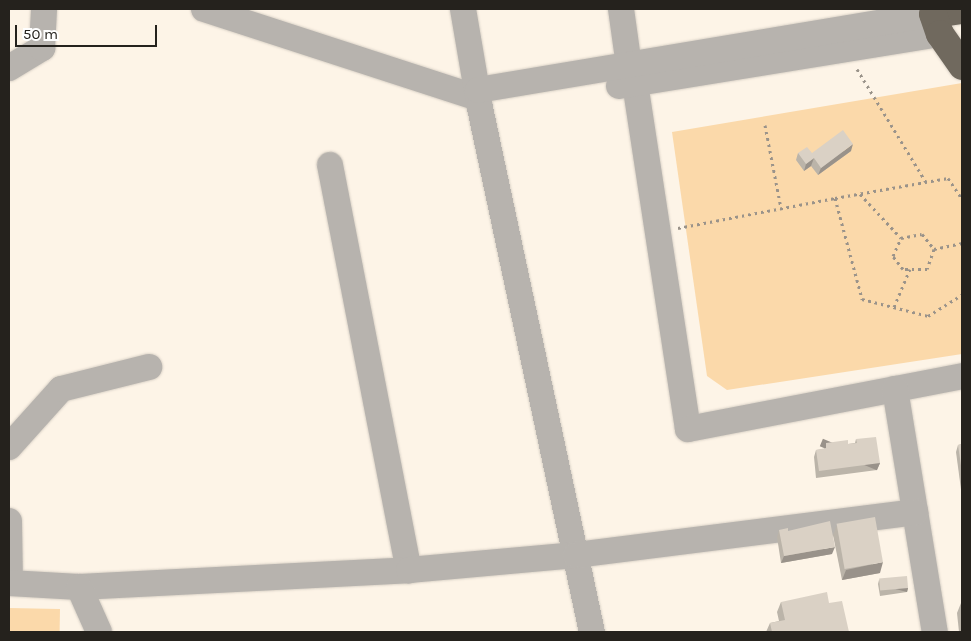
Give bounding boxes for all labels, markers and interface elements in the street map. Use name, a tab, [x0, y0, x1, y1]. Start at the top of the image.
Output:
scale bar	[18, 15, 160, 47]
text: 50 m	[23, 25, 58, 43]

